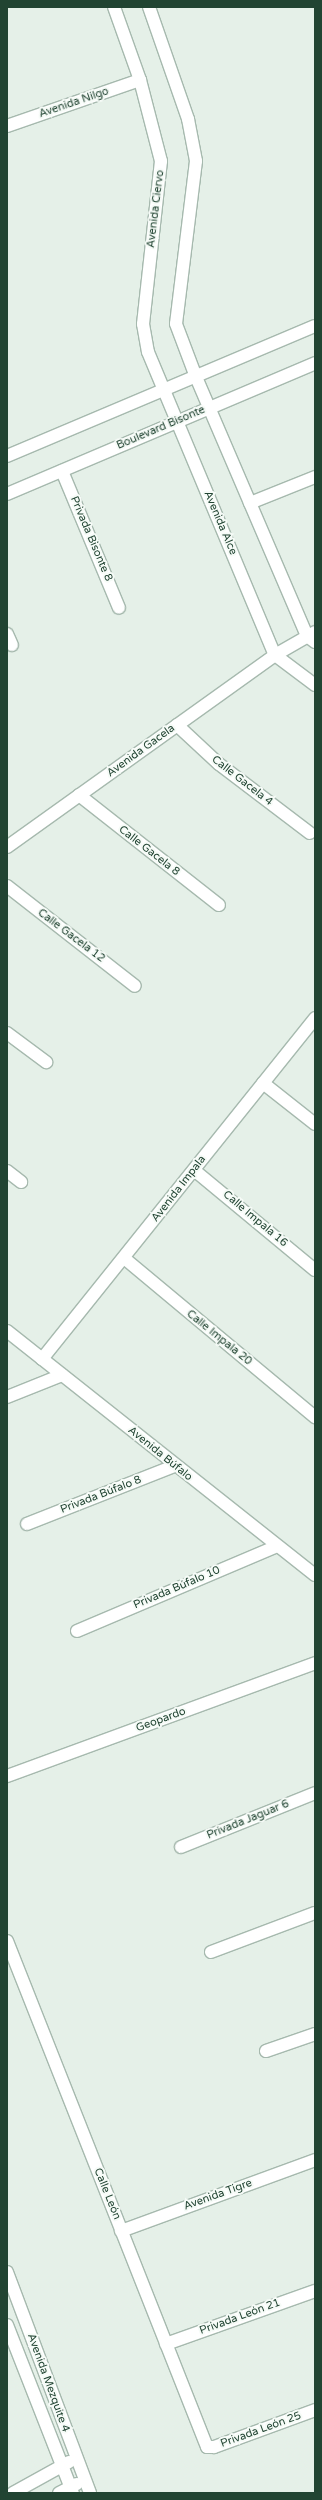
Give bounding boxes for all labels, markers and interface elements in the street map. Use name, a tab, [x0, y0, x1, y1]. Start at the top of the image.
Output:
street label: Avenida Nilgo	[37, 85, 111, 121]
street label: Avenida Ciervo	[145, 169, 167, 249]
street label: Boulevard Bisonte	[115, 403, 207, 453]
street label: Avenida Alce	[201, 489, 239, 557]
street label: Privada Bisonte 8	[67, 494, 115, 584]
street label: Avenida Gacela	[104, 722, 178, 780]
street label: Calle Gacela 4	[209, 753, 275, 809]
street label: Calle Gacela 8	[116, 823, 182, 879]
street label: Calle Gacela 12	[35, 906, 107, 966]
street label: Avenida Impala	[149, 1153, 209, 1225]
street label: Calle Impala 16	[220, 1188, 290, 1250]
street label: Calle Impala 20	[184, 1308, 254, 1368]
street label: Avenida Búfalo	[125, 1424, 195, 1484]
street label: Privada Búfalo 8	[59, 1473, 143, 1517]
street label: Privada Búfalo 10	[132, 1564, 222, 1612]
street label: Geopardo	[134, 1705, 188, 1735]
street label: Privada Jaguar 6	[205, 1798, 291, 1842]
street label: Calle León	[91, 2166, 123, 2222]
street label: Avenida Tigre	[182, 2177, 254, 2213]
street label: Privada León 21	[198, 2296, 282, 2338]
street label: Avenida Mezquite 4	[24, 2332, 72, 2434]
street label: Privada León 25	[219, 2409, 303, 2451]

